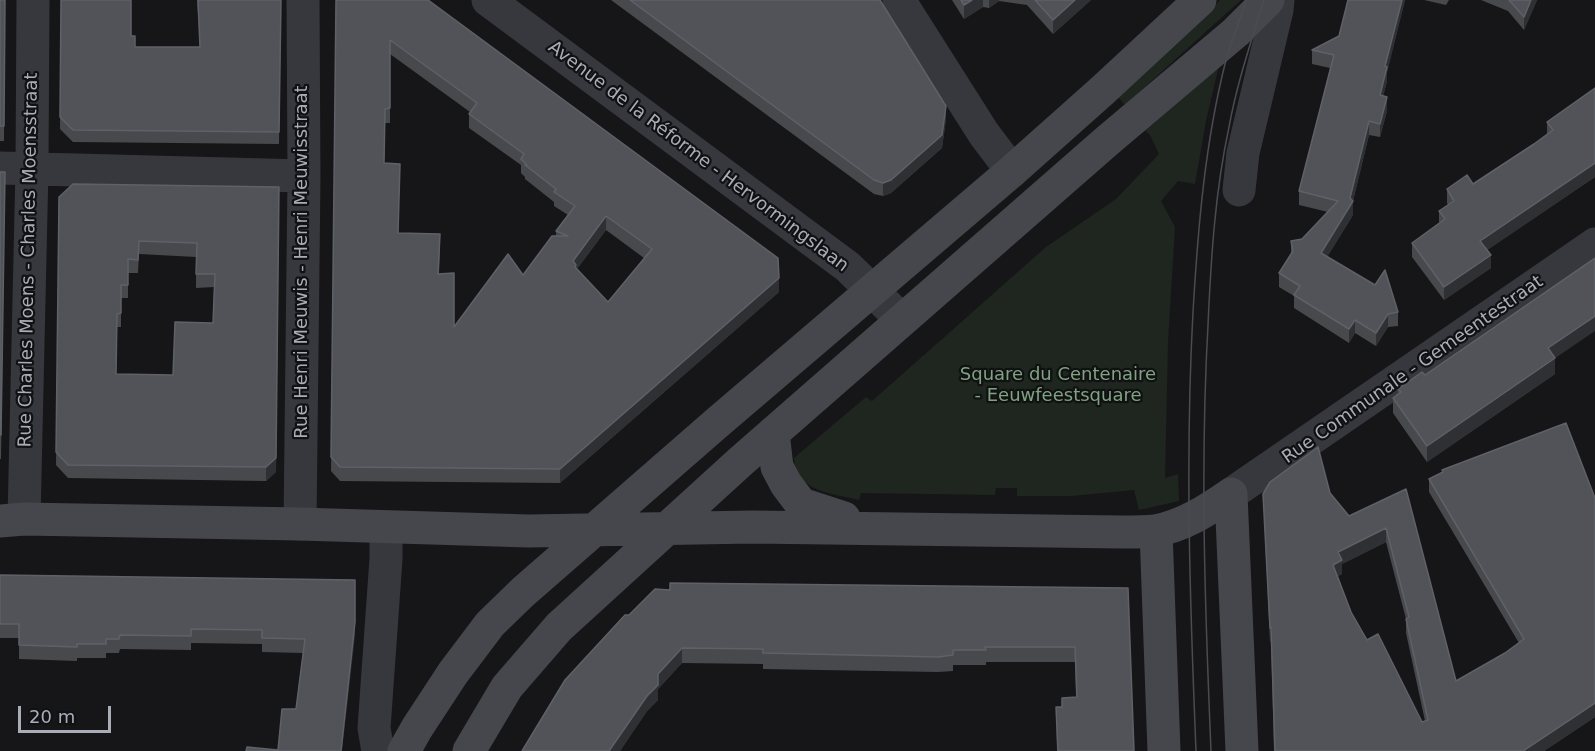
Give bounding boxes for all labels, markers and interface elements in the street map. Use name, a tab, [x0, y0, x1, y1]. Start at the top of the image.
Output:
street label: Avenue de la Réforme - Hervormingslaan	[544, 37, 852, 277]
street label: Rue Charles Moens - Charles Moensstraat	[15, 72, 43, 448]
street label: Rue Henri Meuwis - Henri Meuwisstraat	[291, 85, 313, 439]
street label: Rue Communale - Gemeentestraat	[1278, 271, 1548, 469]
park label: Square du Centenaire - Eeuwfeestsquare	[960, 364, 1156, 406]
scale bar	[21, 694, 114, 732]
text: 20 m	[29, 706, 75, 727]

